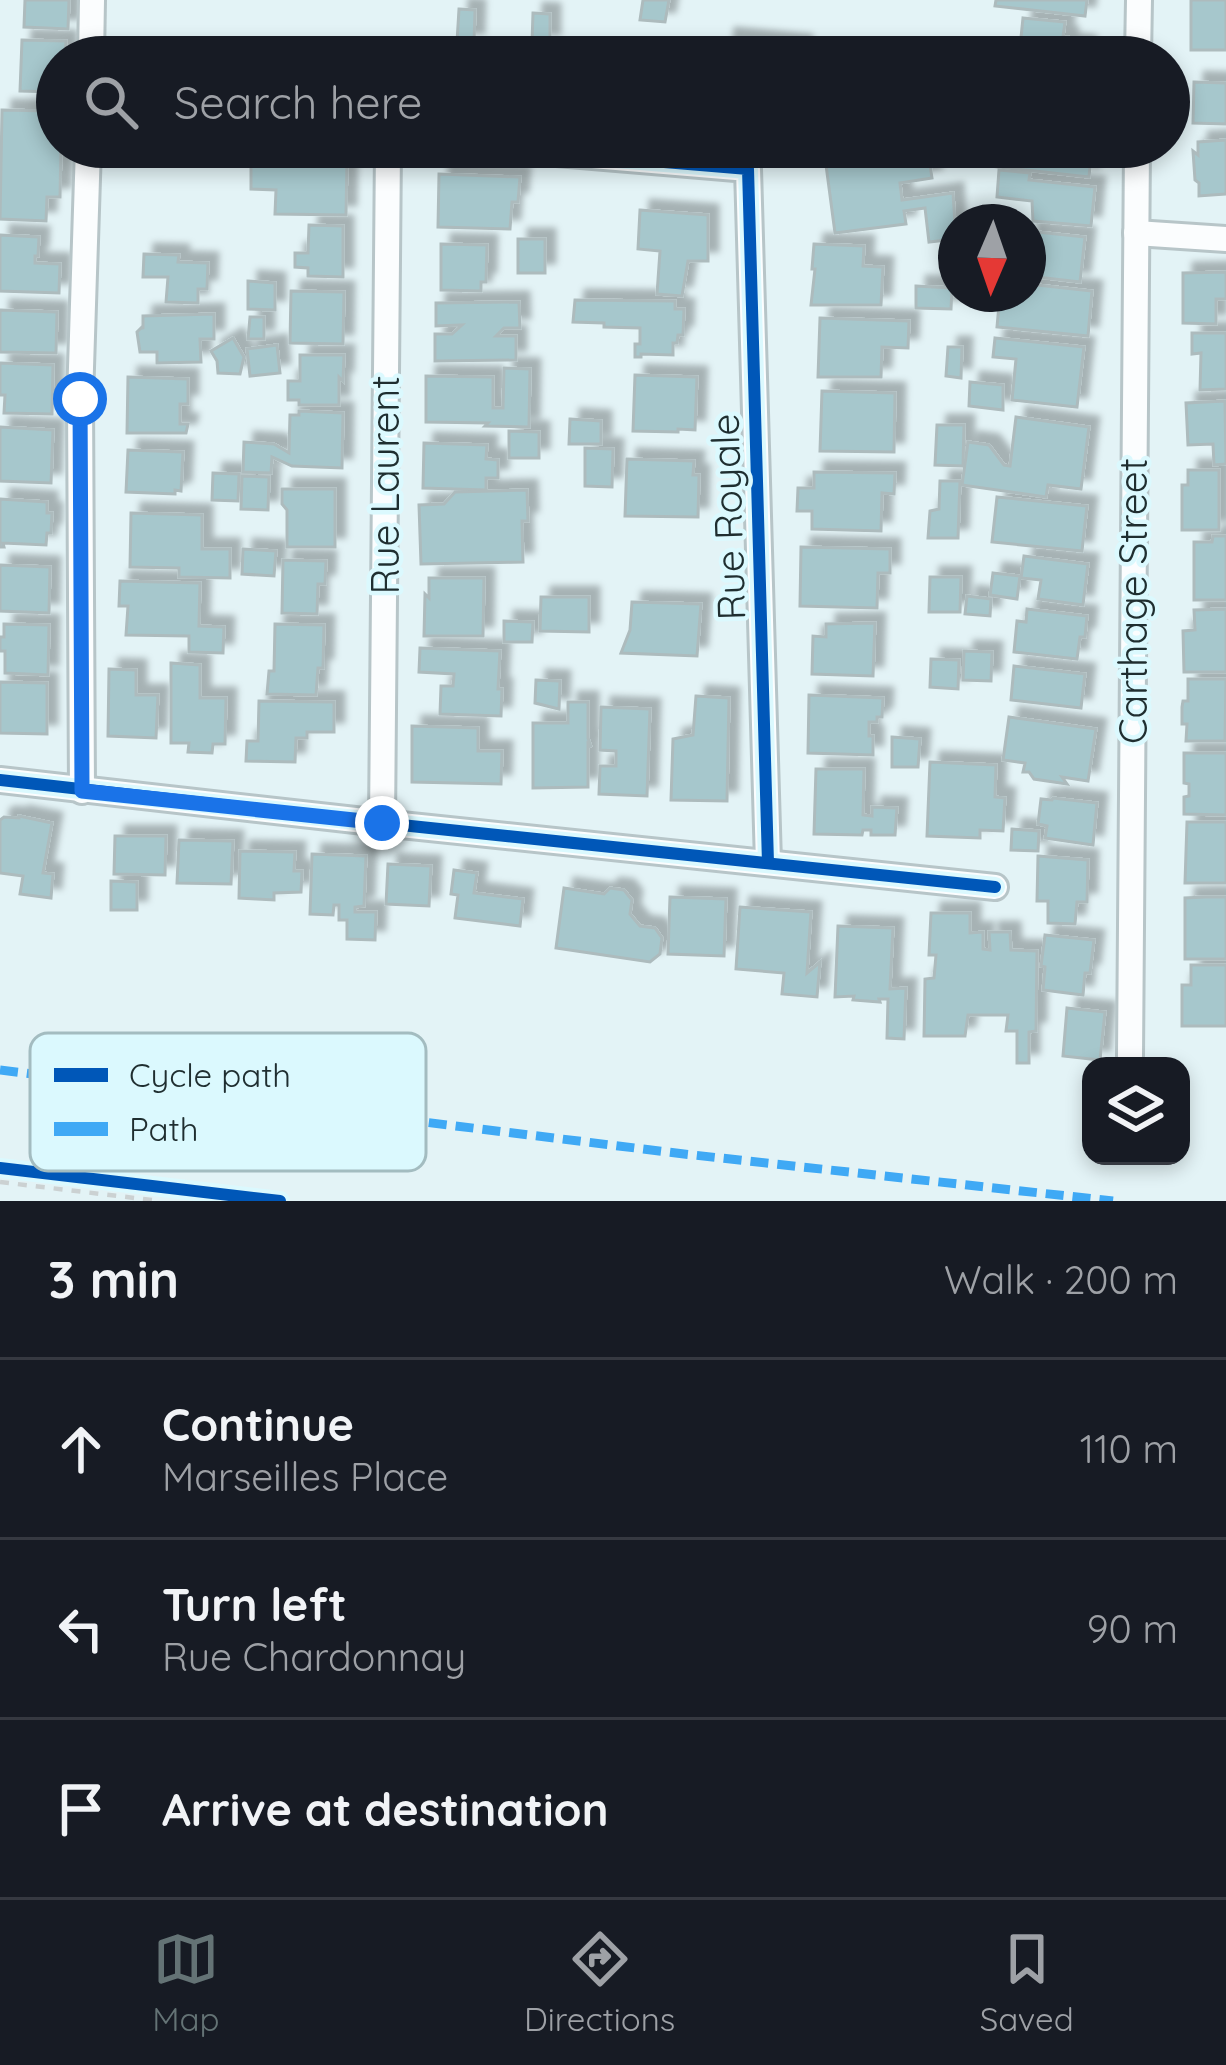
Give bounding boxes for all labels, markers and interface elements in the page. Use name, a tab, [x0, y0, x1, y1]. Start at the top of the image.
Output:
search box	[36, 36, 1190, 168]
icon: search	[78, 69, 144, 135]
text: Search here	[174, 74, 422, 130]
north arrow	[938, 204, 1046, 312]
route start	[53, 372, 107, 426]
street label: Rue Laurent	[360, 376, 409, 594]
street label: Rue Royale	[699, 413, 756, 621]
street label: Carthage Street	[1108, 458, 1157, 744]
route end	[355, 796, 409, 850]
legend	[30, 1033, 426, 1171]
text: Cycle path	[129, 1054, 291, 1095]
map controls	[1082, 1057, 1190, 1165]
button: layers	[1082, 1057, 1190, 1165]
text: Path	[129, 1108, 198, 1149]
text: 3 min	[48, 1247, 179, 1311]
text: Walk · 200 m	[944, 1255, 1178, 1304]
text: Continue	[162, 1396, 354, 1452]
icon: ahead	[48, 1416, 114, 1482]
text: 110 m	[1080, 1424, 1178, 1473]
text: Marseilles Place	[162, 1452, 448, 1501]
text: Turn left	[162, 1576, 347, 1632]
icon: left	[48, 1596, 114, 1662]
text: 90 m	[1087, 1604, 1178, 1653]
text: Rue Chardonnay	[162, 1632, 466, 1681]
icon: arrive	[48, 1776, 114, 1842]
text: Arrive at destination	[162, 1781, 608, 1837]
tab: Map	[152, 1926, 220, 2039]
tab: Directions	[524, 1926, 675, 2039]
tab: Saved	[980, 1926, 1074, 2039]

